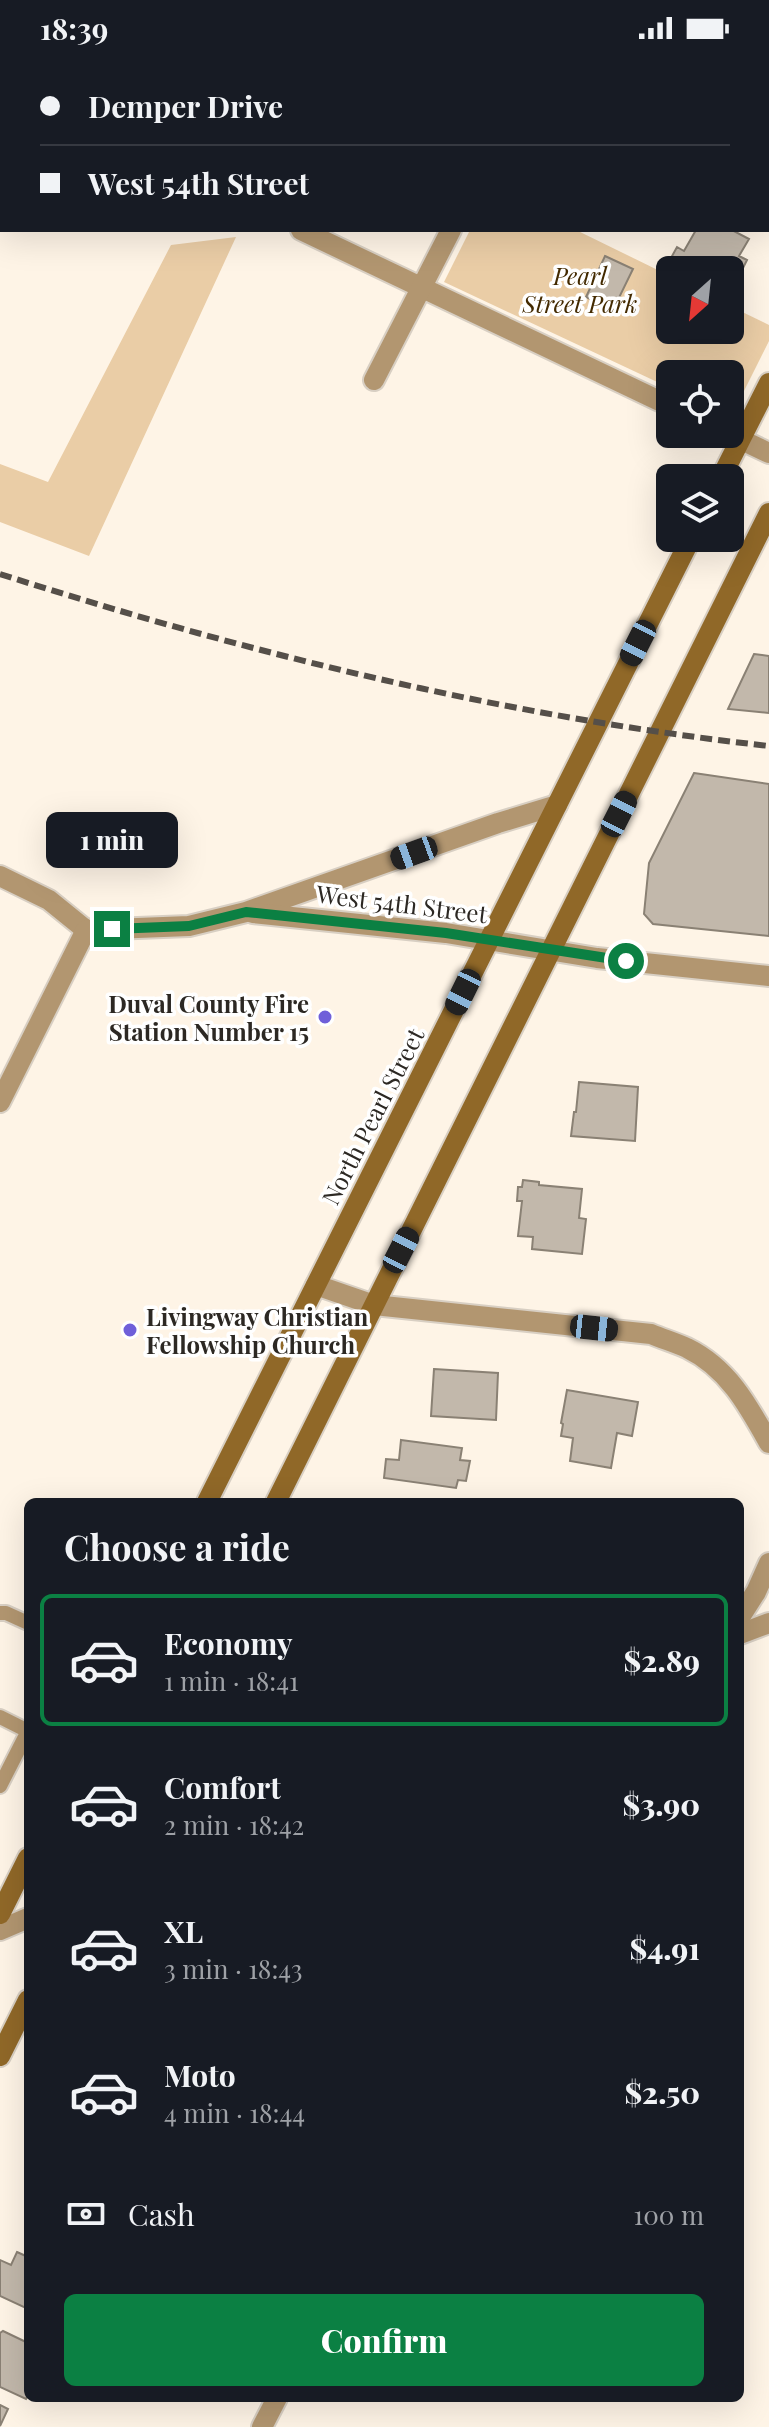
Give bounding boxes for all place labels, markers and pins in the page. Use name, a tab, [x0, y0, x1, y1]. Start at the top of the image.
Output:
place label: Duval County Fire Station Number 15	[108, 987, 309, 1047]
marker: Duval County Fire Station Number 15	[316, 1008, 334, 1026]
place label: Livingway Christian Fellowship Church	[146, 1300, 368, 1360]
marker: Livingway Christian Fellowship Church	[121, 1321, 139, 1339]

